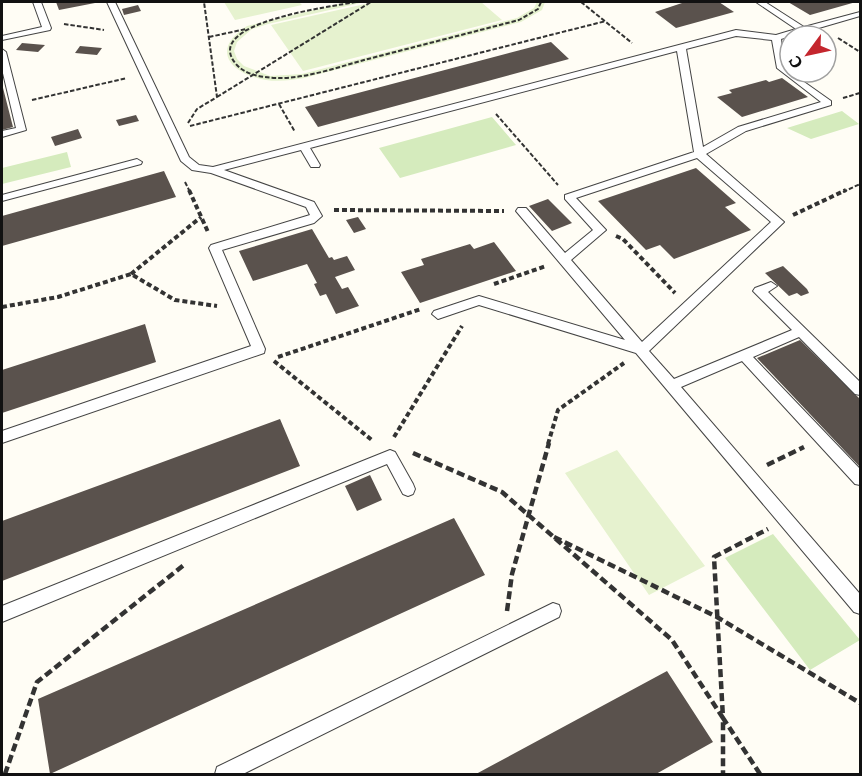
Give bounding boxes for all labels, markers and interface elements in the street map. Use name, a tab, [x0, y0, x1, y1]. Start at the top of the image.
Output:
north arrow	[778, 24, 838, 84]
text: С	[781, 51, 808, 74]

